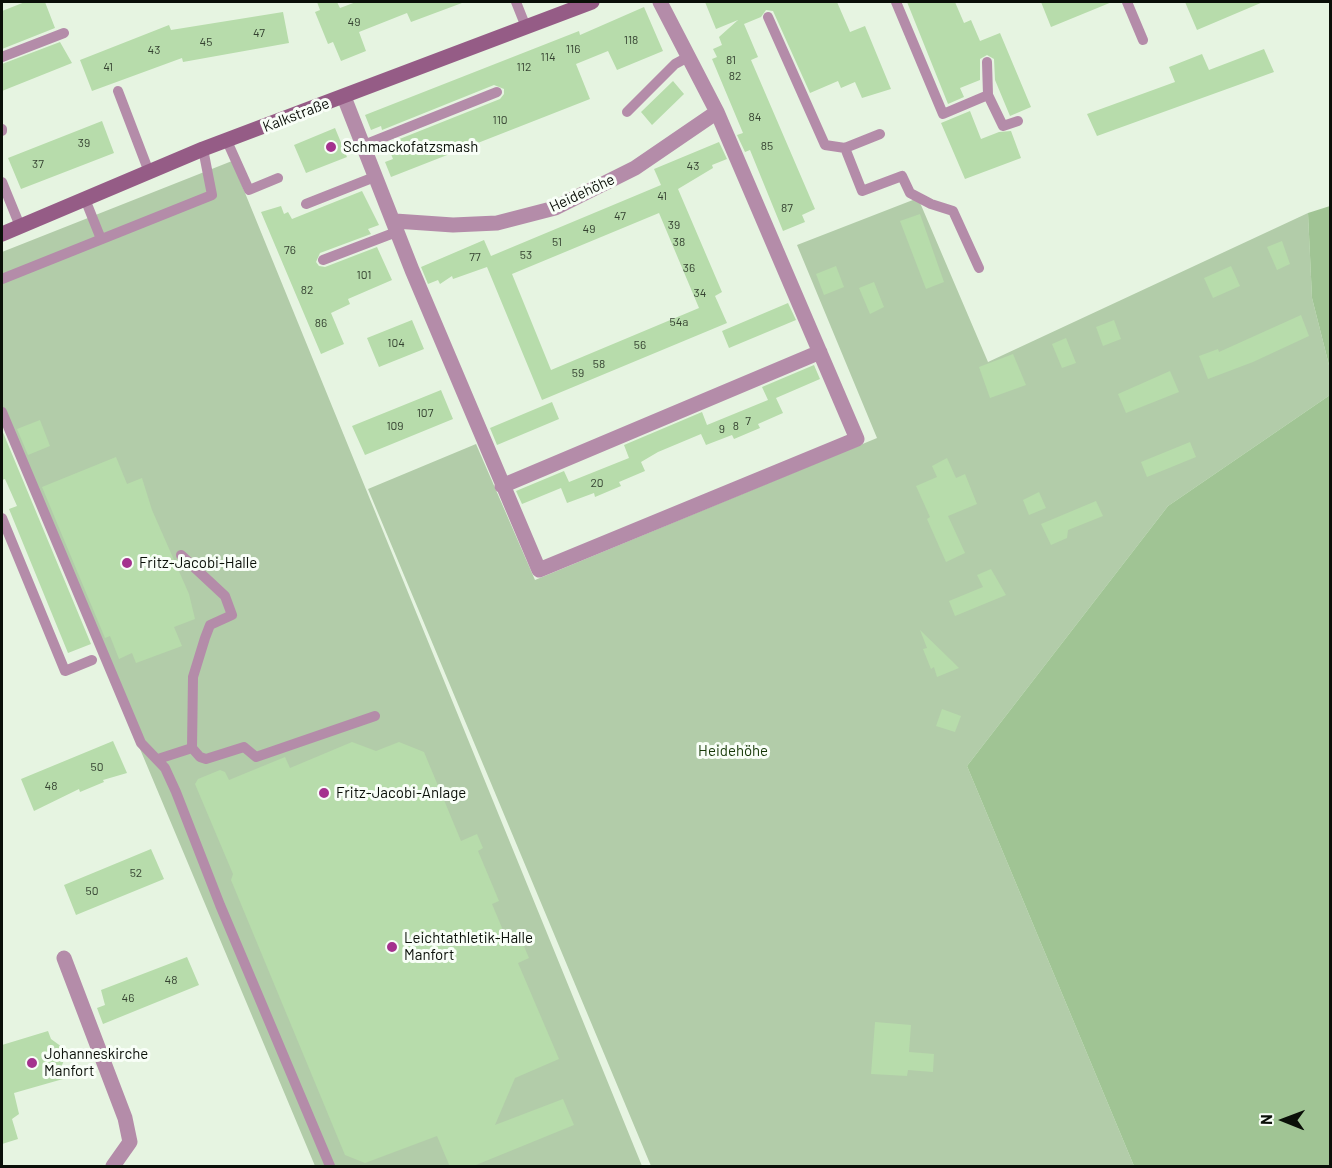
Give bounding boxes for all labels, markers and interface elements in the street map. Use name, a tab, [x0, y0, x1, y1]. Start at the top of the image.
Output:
house number: 49	[348, 15, 360, 29]
house number: 47	[253, 26, 265, 40]
house number: 118	[624, 33, 638, 47]
house number: 45	[200, 35, 212, 49]
house number: 116	[566, 42, 580, 56]
house number: 43	[148, 43, 160, 57]
house number: 114	[540, 50, 556, 64]
house number: 81	[726, 53, 736, 67]
house number: 41	[103, 60, 113, 74]
house number: 112	[517, 60, 531, 74]
house number: 82	[729, 69, 741, 83]
street label: Kalkstraße	[260, 94, 332, 136]
house number: 84	[749, 110, 761, 124]
house number: 110	[492, 113, 508, 127]
house number: 39	[78, 136, 90, 150]
place label: Schmackofatzsmash	[343, 138, 478, 156]
house number: 85	[761, 139, 773, 153]
marker: Schmackofatzsmash	[324, 140, 338, 154]
house number: 37	[32, 157, 44, 171]
house number: 43	[687, 159, 699, 173]
street label: Heidehöhe	[547, 170, 617, 216]
house number: 41	[657, 189, 667, 203]
house number: 87	[781, 201, 793, 215]
house number: 47	[614, 209, 626, 223]
house number: 39	[668, 218, 680, 232]
house number: 49	[583, 222, 595, 236]
house number: 51	[552, 235, 562, 249]
house number: 38	[673, 235, 685, 249]
house number: 76	[284, 243, 296, 257]
house number: 53	[520, 248, 532, 262]
house number: 77	[469, 250, 481, 264]
house number: 36	[683, 261, 695, 275]
house number: 101	[357, 268, 371, 282]
house number: 82	[301, 283, 313, 297]
house number: 34	[694, 286, 706, 300]
house number: 54a	[670, 315, 688, 329]
house number: 86	[315, 316, 327, 330]
house number: 104	[387, 336, 405, 350]
house number: 56	[634, 338, 646, 352]
house number: 58	[593, 357, 605, 371]
house number: 59	[572, 366, 584, 380]
house number: 107	[417, 406, 433, 420]
house number: 7	[745, 414, 751, 428]
house number: 109	[386, 419, 404, 433]
house number: 8	[733, 419, 739, 433]
house number: 9	[719, 422, 725, 436]
house number: 20	[590, 476, 604, 490]
place label: Fritz-Jacobi-Halle	[139, 554, 257, 572]
marker: Fritz-Jacobi-Halle	[120, 556, 134, 570]
park label: Heidehöhe	[698, 742, 768, 760]
house number: 50	[91, 760, 103, 774]
house number: 48	[45, 779, 57, 793]
place label: Fritz-Jacobi-Anlage	[336, 784, 466, 802]
marker: Fritz-Jacobi-Anlage	[317, 786, 331, 800]
house number: 52	[130, 866, 142, 880]
house number: 50	[86, 884, 98, 898]
place label: Leichtathletik-Halle Manfort	[404, 929, 533, 964]
marker: Leichtathletik-Halle Manfort	[385, 940, 399, 954]
house number: 48	[165, 973, 177, 987]
house number: 46	[122, 991, 134, 1005]
place label: Johanneskirche Manfort	[44, 1045, 148, 1080]
marker: Johanneskirche Manfort	[25, 1056, 39, 1070]
north arrow	[1254, 1090, 1314, 1150]
text: N	[1256, 1114, 1275, 1125]

